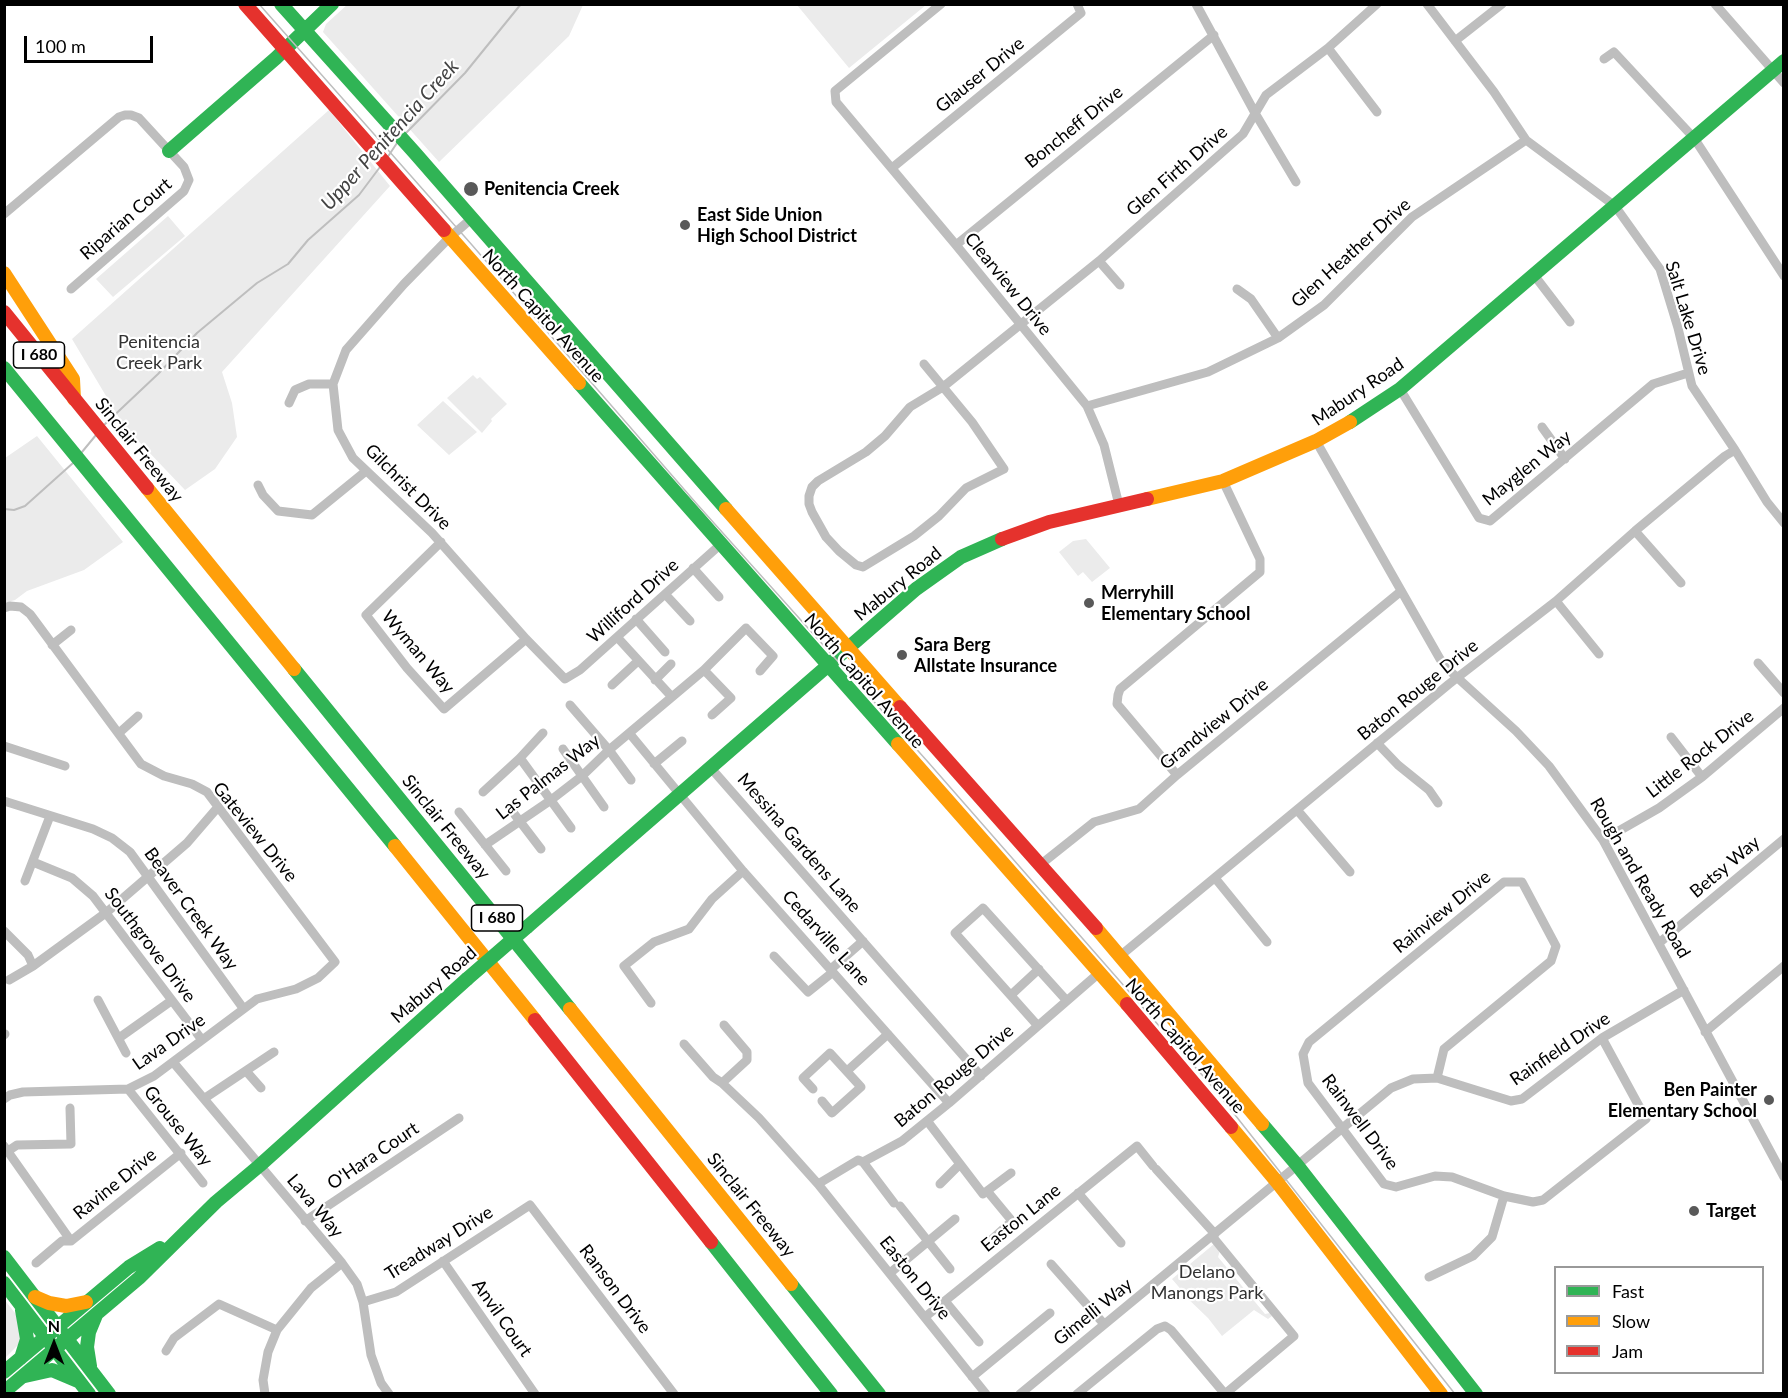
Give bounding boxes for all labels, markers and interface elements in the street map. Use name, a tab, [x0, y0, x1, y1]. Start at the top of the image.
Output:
scale bar	[27, 24, 156, 62]
street label: Glauser Drive	[931, 33, 1029, 117]
text: 100 m	[35, 35, 86, 57]
water label: Upper Penitencia Creek	[316, 55, 464, 215]
street label: Boncheff Drive	[1021, 81, 1127, 173]
street label: Glen Firth Drive	[1122, 121, 1232, 221]
street label: Riparian Court	[76, 173, 176, 265]
place label: Penitencia Creek	[484, 178, 619, 200]
marker: Penitencia Creek	[462, 180, 480, 198]
street label: Glen Heather Drive	[1287, 194, 1415, 312]
place label: East Side Union High School District	[697, 204, 857, 246]
marker: East Side Union High School District	[678, 218, 692, 232]
street label: Clearview Drive	[960, 228, 1056, 340]
street label: North Capitol Avenue	[478, 245, 608, 387]
street label: Salt Lake Drive	[1660, 259, 1716, 377]
park label: Penitencia Creek Park	[116, 331, 202, 374]
road number: I 680	[14, 342, 64, 368]
street label: Mabury Road	[1308, 353, 1408, 431]
street label: Sinclair Freeway	[90, 394, 188, 506]
street label: Mayglen Way	[1478, 426, 1576, 510]
street label: Gilchrist Drive	[360, 439, 456, 535]
street label: Mabury Road	[850, 542, 946, 626]
street label: Williford Drive	[583, 554, 683, 648]
place label: Merryhill Elementary School	[1101, 582, 1250, 624]
marker: Merryhill Elementary School	[1082, 596, 1096, 610]
street label: Wyman Way	[377, 606, 459, 698]
street label: North Capitol Avenue	[800, 609, 928, 753]
place label: Sara Berg Allstate Insurance	[914, 634, 1057, 676]
street label: Baton Rouge Drive	[1353, 635, 1483, 745]
marker: Sara Berg Allstate Insurance	[895, 648, 909, 662]
street label: Grandview Drive	[1155, 674, 1273, 774]
street label: Little Rock Drive	[1642, 705, 1758, 803]
street label: Las Palmas Way	[492, 730, 604, 824]
street label: Messina Gardens Lane	[733, 769, 865, 917]
street label: Sinclair Freeway	[397, 771, 495, 883]
street label: Gateview Drive	[208, 778, 302, 886]
street label: Rough and Ready Road	[1585, 794, 1695, 962]
street label: Betsy Way	[1686, 832, 1764, 902]
street label: Beaver Creek Way	[139, 844, 243, 974]
street label: Rainview Drive	[1389, 866, 1495, 958]
street label: Southgrove Drive	[100, 883, 200, 1007]
street label: Cedarville Lane	[778, 886, 874, 990]
road number: I 680	[472, 905, 522, 931]
street label: Mabury Road	[387, 942, 481, 1028]
street label: North Capitol Avenue	[1121, 974, 1249, 1118]
street label: Rainfield Drive	[1506, 1008, 1614, 1090]
street label: Lava Drive	[129, 1009, 209, 1075]
street label: Baton Rouge Drive	[890, 1020, 1018, 1132]
street label: Rainwell Drive	[1317, 1070, 1403, 1174]
place label: Ben Painter Elementary School	[1608, 1079, 1757, 1122]
street label: Grouse Way	[139, 1082, 217, 1170]
marker: Ben Painter Elementary School	[1762, 1093, 1776, 1107]
street label: O'Hara Court	[323, 1118, 423, 1194]
street label: Ravine Drive	[69, 1144, 161, 1224]
street label: Sinclair Freeway	[702, 1149, 800, 1261]
street label: Lava Way	[282, 1170, 348, 1242]
street label: Easton Lane	[977, 1179, 1065, 1257]
place label: Target	[1706, 1200, 1756, 1222]
street label: Treadway Drive	[381, 1201, 497, 1285]
marker: Target	[1687, 1204, 1701, 1218]
street label: Easton Drive	[875, 1232, 955, 1324]
street label: Ranson Drive	[575, 1240, 655, 1338]
park label: Delano Manongs Park	[1151, 1261, 1263, 1304]
legend	[1554, 1266, 1764, 1374]
street label: Gimelli Way	[1049, 1274, 1137, 1350]
street label: Anvil Court	[467, 1275, 537, 1361]
text: Fast	[1612, 1280, 1644, 1302]
text: Slow	[1612, 1310, 1650, 1332]
north arrow	[24, 1314, 84, 1374]
text: N	[48, 1316, 60, 1335]
text: Jam	[1612, 1340, 1643, 1362]

